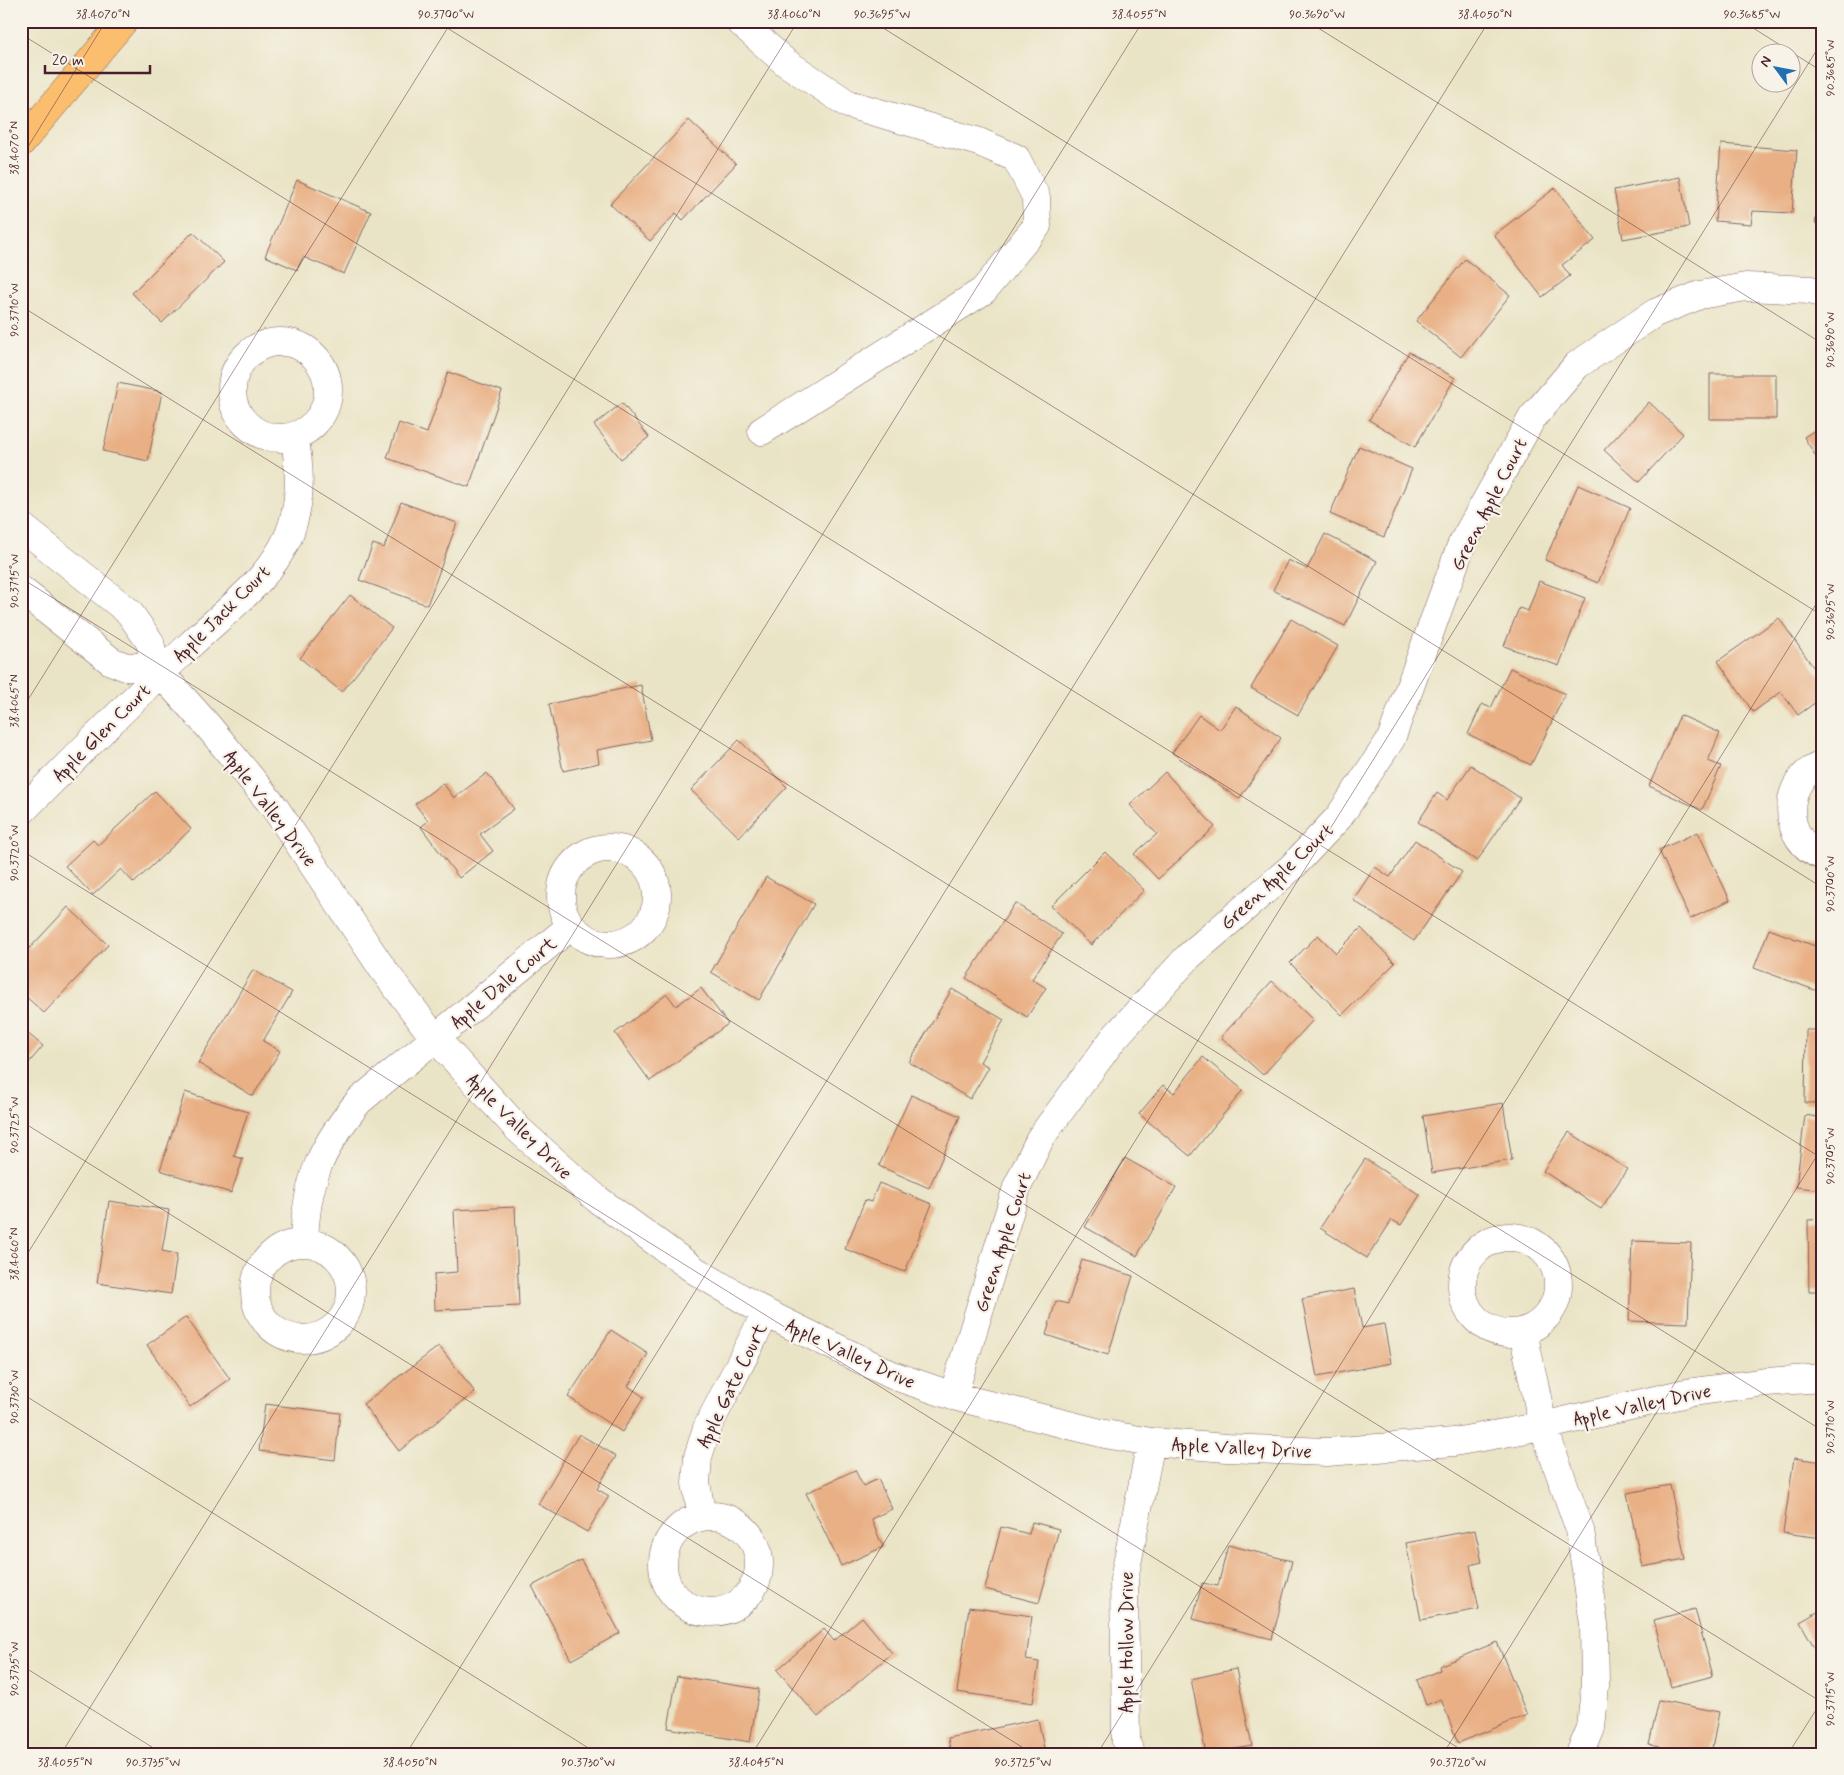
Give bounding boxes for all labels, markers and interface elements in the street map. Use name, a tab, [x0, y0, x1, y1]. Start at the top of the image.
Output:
text: 38.4070°N	[76, 7, 130, 23]
text: 90.3700°W	[418, 7, 474, 23]
text: 38.4060°N	[767, 7, 821, 23]
text: 90.3695°W	[854, 7, 910, 23]
text: 38.4055°N	[1112, 7, 1166, 23]
text: 90.3690°W	[1289, 7, 1345, 23]
text: 38.4050°N	[1458, 7, 1512, 23]
text: 90.3685°W	[1724, 7, 1780, 23]
text: 90.3685°W	[1823, 40, 1839, 96]
scale bar	[45, 42, 150, 74]
north arrow	[1752, 42, 1802, 92]
text: 20 m	[52, 51, 84, 71]
text: N	[1756, 53, 1776, 70]
text: 38.4070°N	[7, 121, 23, 175]
text: 90.3710°W	[7, 283, 23, 337]
text: 90.3690°W	[1823, 312, 1839, 368]
street label: Green Apple Court	[1445, 434, 1535, 576]
text: 90.3715°W	[7, 554, 23, 608]
street label: Apple Jack Court	[168, 560, 277, 669]
text: 90.3695°W	[1823, 584, 1839, 640]
text: 38.4065°N	[7, 674, 23, 728]
street label: Apple Glen Court	[48, 679, 158, 789]
street label: Apple Valley Drive	[216, 745, 322, 874]
street label: Green Apple Court	[1215, 818, 1340, 937]
text: 90.3720°W	[7, 825, 23, 881]
text: 90.3700°W	[1823, 856, 1839, 912]
street label: Apple Dale Court	[446, 932, 563, 1036]
street label: Apple Valley Drive	[459, 1069, 577, 1187]
text: 90.3725°W	[7, 1097, 23, 1153]
text: 90.3705°W	[1823, 1128, 1839, 1184]
street label: Green Apple Court	[969, 1169, 1040, 1316]
text: 38.4060°N	[7, 1227, 23, 1281]
street label: Apple Valley Drive	[781, 1313, 919, 1397]
street label: Apple Gate Court	[691, 1319, 775, 1453]
text: 90.3730°W	[7, 1370, 23, 1424]
street label: Apple Valley Drive	[1571, 1379, 1714, 1434]
text: 90.3710°W	[1823, 1400, 1839, 1454]
street label: Apple Valley Drive	[1171, 1432, 1313, 1467]
street label: Apple Hollow Drive	[1115, 1571, 1142, 1713]
text: 90.3735°W	[7, 1642, 23, 1696]
text: 90.3715°W	[1823, 1672, 1839, 1726]
text: 38.4055°N	[38, 1755, 92, 1771]
text: 90.3735°W	[126, 1755, 180, 1771]
text: 38.4050°N	[383, 1755, 437, 1771]
text: 90.3730°W	[561, 1755, 615, 1771]
text: 38.4045°N	[729, 1755, 784, 1771]
text: 90.3725°W	[995, 1755, 1051, 1771]
text: 90.3720°W	[1430, 1755, 1486, 1771]

